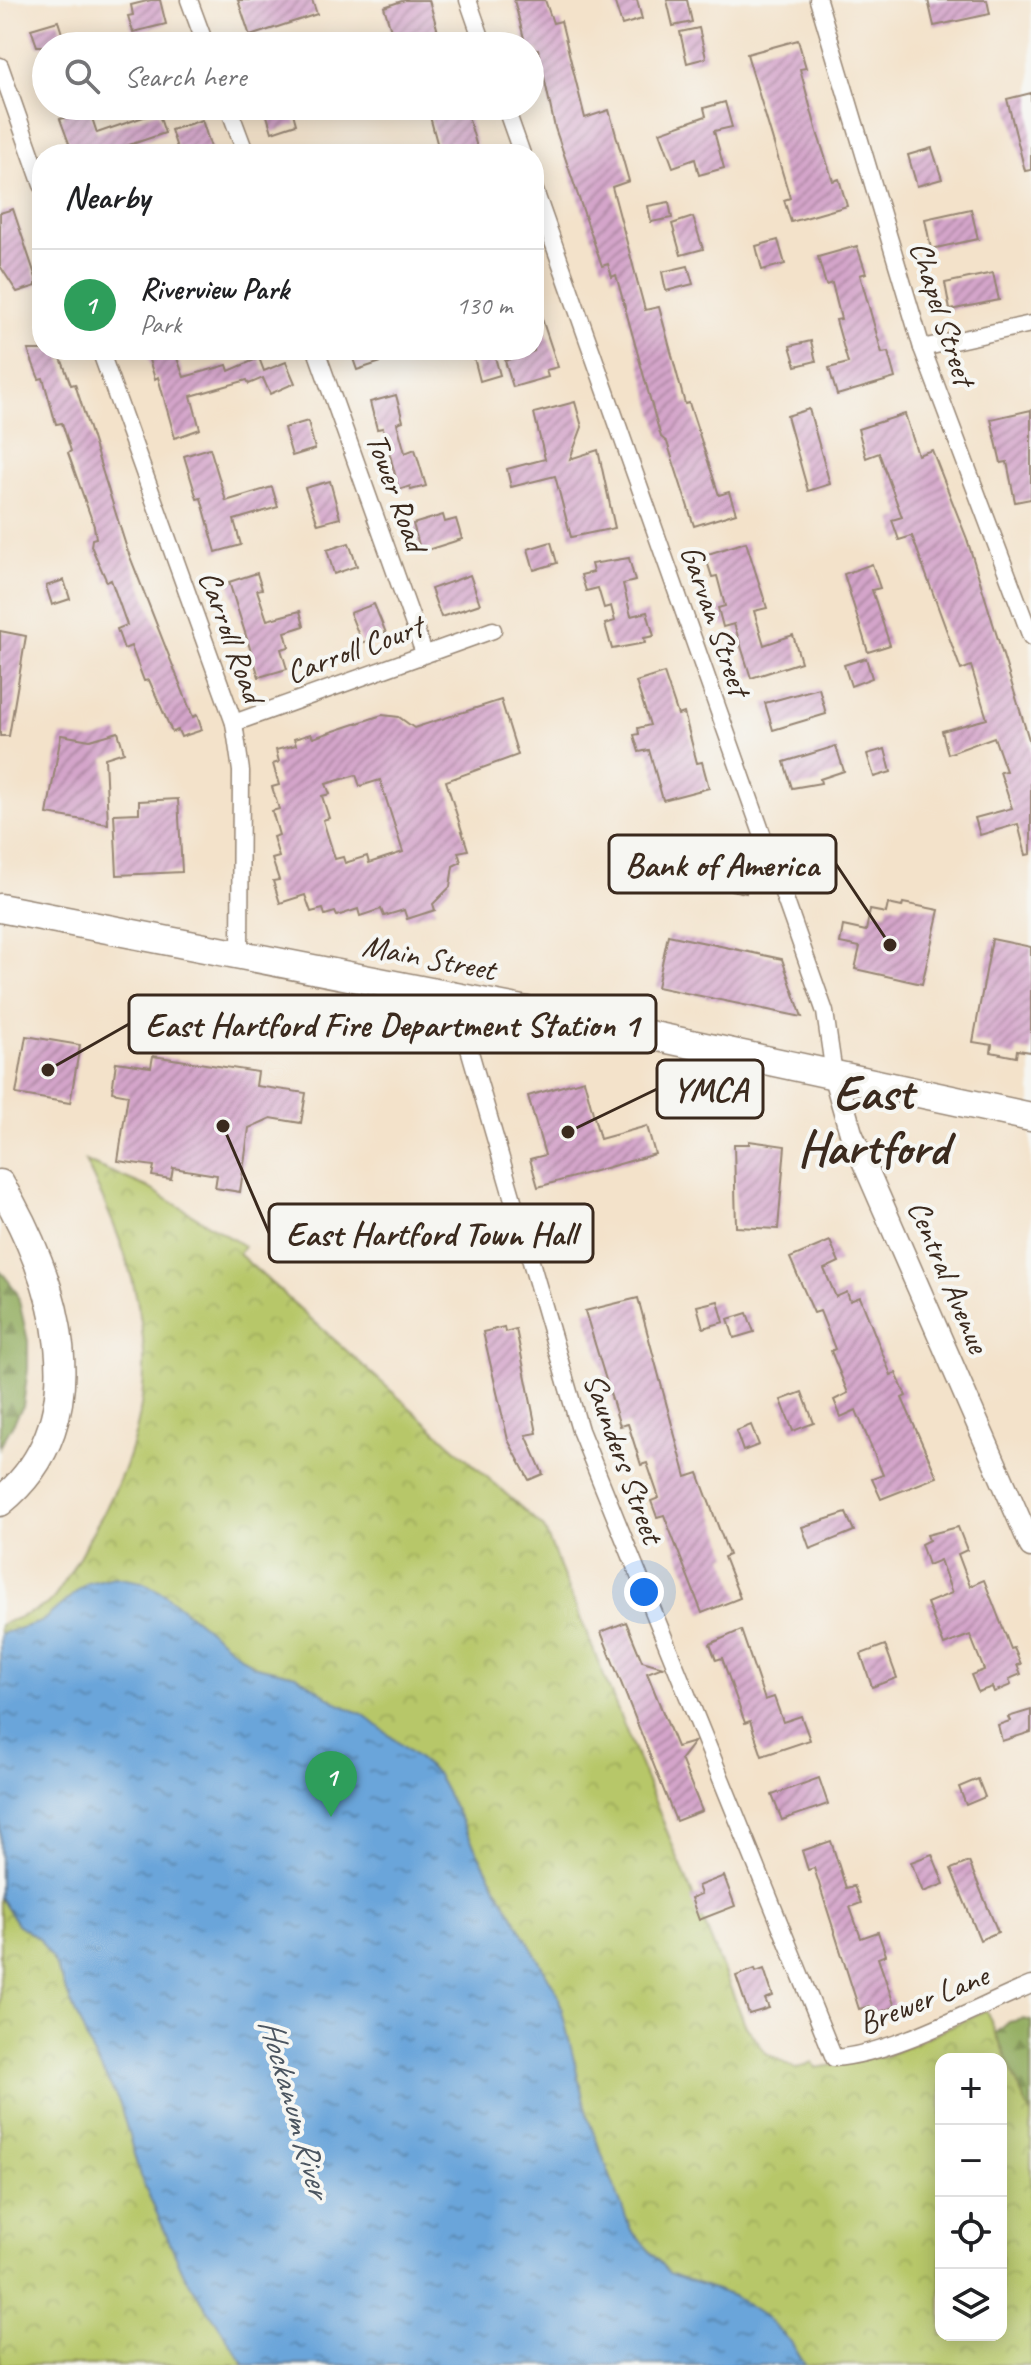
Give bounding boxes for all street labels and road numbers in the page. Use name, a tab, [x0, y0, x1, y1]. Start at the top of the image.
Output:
street label: Chapel Street	[900, 236, 986, 395]
street label: Tower Road	[356, 427, 438, 561]
street label: Garvan Street	[671, 540, 762, 705]
street label: Carroll Road	[189, 565, 276, 713]
street label: Carroll Court	[280, 604, 432, 693]
street label: Main Street	[359, 925, 502, 991]
street label: Central Avenue	[898, 1194, 1000, 1361]
street label: Saunders Street	[574, 1368, 674, 1552]
street label: Brewer Lane	[852, 1954, 996, 2044]

